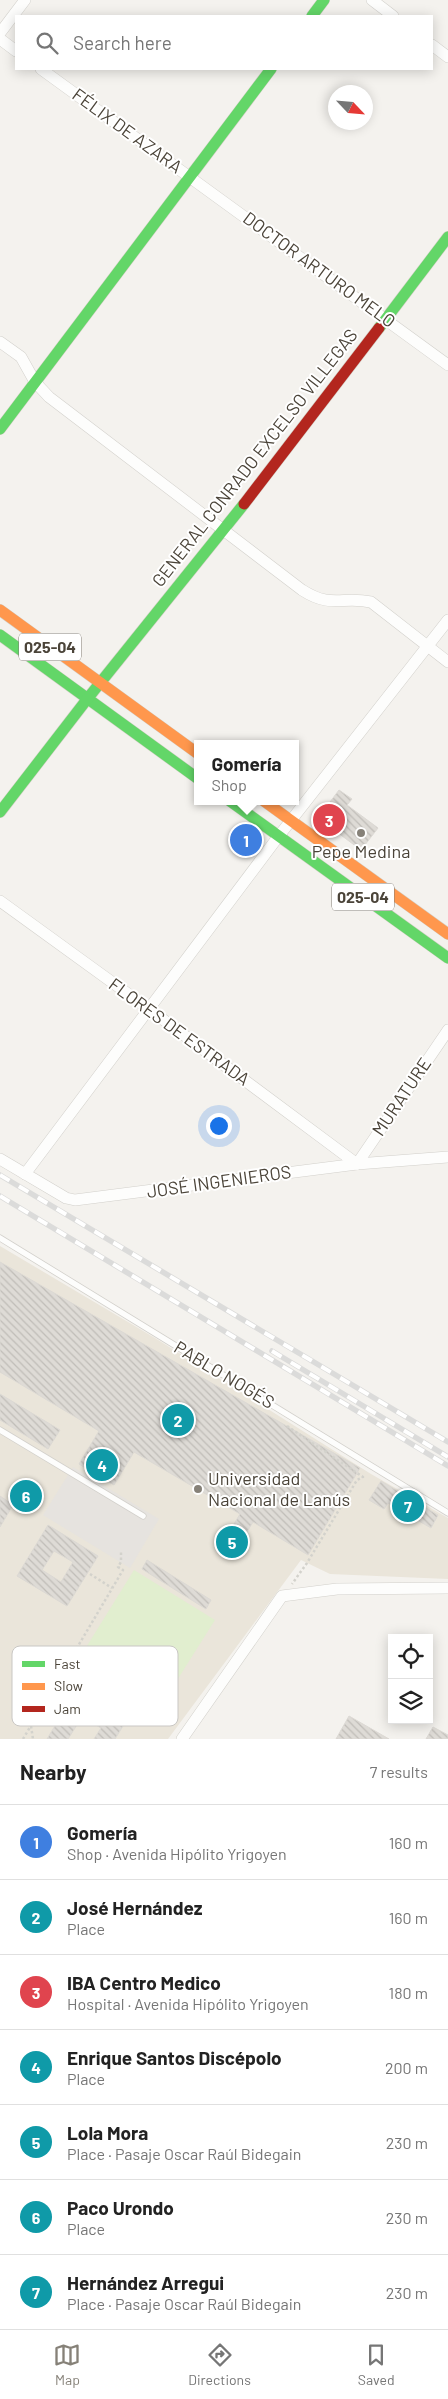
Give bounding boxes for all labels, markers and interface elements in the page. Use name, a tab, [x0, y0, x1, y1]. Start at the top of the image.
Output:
search box	[15, 15, 433, 70]
icon: search	[33, 29, 61, 57]
text: Search here	[73, 31, 172, 54]
street label: FÉLIX DE AZARA	[68, 83, 187, 177]
north arrow	[328, 85, 373, 130]
street label: DOCTOR ARTURO MELO	[239, 207, 400, 332]
street label: GENERAL CONRADO EXCELSO VILLEGAS	[147, 324, 362, 591]
road number: 025-04	[19, 634, 81, 660]
popup	[194, 740, 299, 805]
text: Gomería	[211, 752, 282, 775]
text: Shop	[211, 775, 247, 794]
pin: 3	[313, 801, 345, 839]
pin: 1	[230, 821, 262, 859]
marker: Pepe Medina	[355, 827, 367, 839]
place label: Pepe Medina	[312, 840, 410, 862]
road number: 025-04	[332, 884, 394, 910]
street label: FLORES DE ESTRADA	[105, 973, 254, 1090]
street label: MURATURE	[367, 1053, 435, 1140]
your location	[206, 1113, 232, 1139]
street label: JOSÉ INGENIEROS	[145, 1160, 292, 1202]
street label: PABLO NOGÉS	[170, 1336, 279, 1413]
pin: 2	[162, 1401, 194, 1439]
pin: 4	[86, 1446, 118, 1484]
place label: Universidad Nacional de Lanús	[208, 1467, 350, 1510]
pin: 6	[10, 1477, 42, 1515]
marker: Universidad Nacional de Lanús	[192, 1483, 204, 1495]
pin: 7	[392, 1487, 424, 1525]
pin: 5	[216, 1523, 248, 1561]
map controls	[388, 1634, 433, 1724]
button: locate	[388, 1634, 433, 1679]
legend	[12, 1646, 178, 1726]
text: Fast	[54, 1655, 80, 1672]
text: Slow	[54, 1677, 83, 1694]
button: layers	[388, 1679, 433, 1724]
text: Jam	[54, 1700, 81, 1717]
text: Nearby	[20, 1759, 86, 1784]
text: 7 results	[370, 1762, 428, 1781]
text: Gomería	[67, 1821, 137, 1844]
text: 1	[33, 1833, 39, 1852]
text: 160 m	[389, 1833, 428, 1852]
text: Shop · Avenida Hipólito Yrigoyen	[67, 1844, 287, 1863]
text: José Hernández	[67, 1896, 203, 1919]
text: 2	[32, 1908, 40, 1927]
text: 160 m	[389, 1908, 428, 1927]
text: Place	[67, 1919, 105, 1938]
text: IBA Centro Medico	[67, 1971, 221, 1994]
text: 3	[32, 1983, 40, 2002]
text: 180 m	[389, 1983, 428, 2002]
text: Hospital · Avenida Hipólito Yrigoyen	[67, 1994, 309, 2013]
text: Enrique Santos Discépolo	[67, 2046, 282, 2069]
text: 4	[31, 2058, 41, 2077]
text: 200 m	[385, 2058, 428, 2077]
text: Place	[67, 2069, 105, 2088]
text: Lola Mora	[67, 2121, 148, 2144]
text: 5	[32, 2133, 40, 2152]
text: 230 m	[386, 2133, 428, 2152]
text: Place · Pasaje Oscar Raúl Bidegain	[67, 2144, 301, 2163]
text: Paco Urondo	[67, 2196, 174, 2219]
text: 6	[32, 2208, 40, 2227]
text: 230 m	[386, 2208, 428, 2227]
text: Place	[67, 2219, 105, 2238]
text: Hernández Arregui	[67, 2271, 224, 2294]
text: 7	[32, 2283, 40, 2302]
text: 230 m	[386, 2283, 428, 2302]
text: Place · Pasaje Oscar Raúl Bidegain	[67, 2294, 301, 2313]
tab: Map	[53, 2341, 81, 2388]
tab: Directions	[188, 2341, 251, 2388]
tab: Saved	[358, 2341, 395, 2388]

